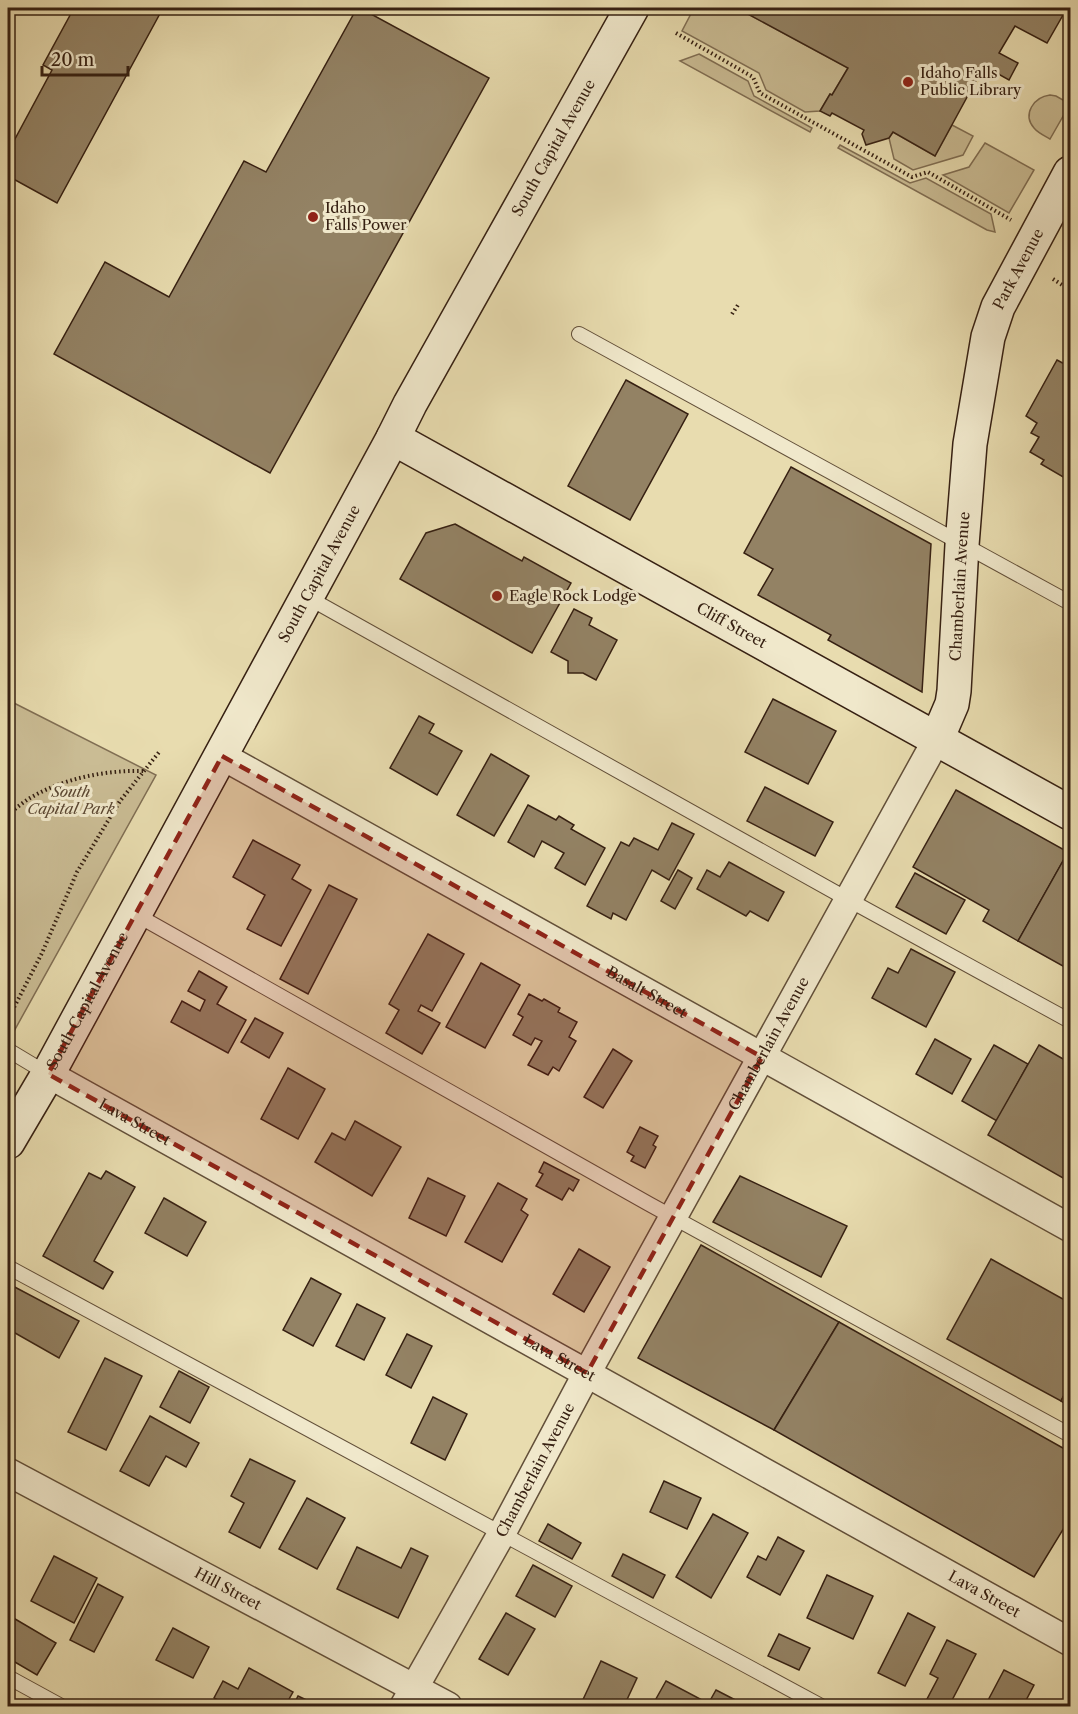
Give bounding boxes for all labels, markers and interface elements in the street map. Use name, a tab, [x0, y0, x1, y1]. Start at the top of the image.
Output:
scale bar	[42, 39, 128, 77]
text: 20 m	[51, 49, 95, 71]
place label: Idaho Falls Public Library	[920, 63, 1022, 99]
marker: Idaho Falls Public Library	[901, 75, 915, 89]
street label: South Capital Avenue	[507, 76, 599, 219]
place label: Idaho Falls Power	[325, 198, 407, 234]
marker: Idaho Falls Power	[306, 210, 320, 224]
street label: Park Avenue	[989, 225, 1047, 313]
street label: South Capital Avenue	[274, 501, 364, 646]
street label: Chamberlain Avenue	[946, 511, 974, 662]
place label: Eagle Rock Lodge	[509, 586, 637, 605]
marker: Eagle Rock Lodge	[490, 589, 504, 603]
street label: Cliff Street	[693, 598, 771, 653]
park label: South Capital Park	[27, 782, 115, 818]
street label: South Capital Avenue	[42, 929, 132, 1073]
street label: Basalt Street	[603, 962, 691, 1022]
street label: Chamberlain Avenue	[724, 973, 813, 1114]
street label: Lava Street	[95, 1094, 175, 1150]
street label: Lava Street	[520, 1330, 599, 1386]
street label: Chamberlain Avenue	[491, 1399, 578, 1540]
street label: Hill Street	[191, 1563, 265, 1614]
street label: Lava Street	[945, 1566, 1024, 1622]

